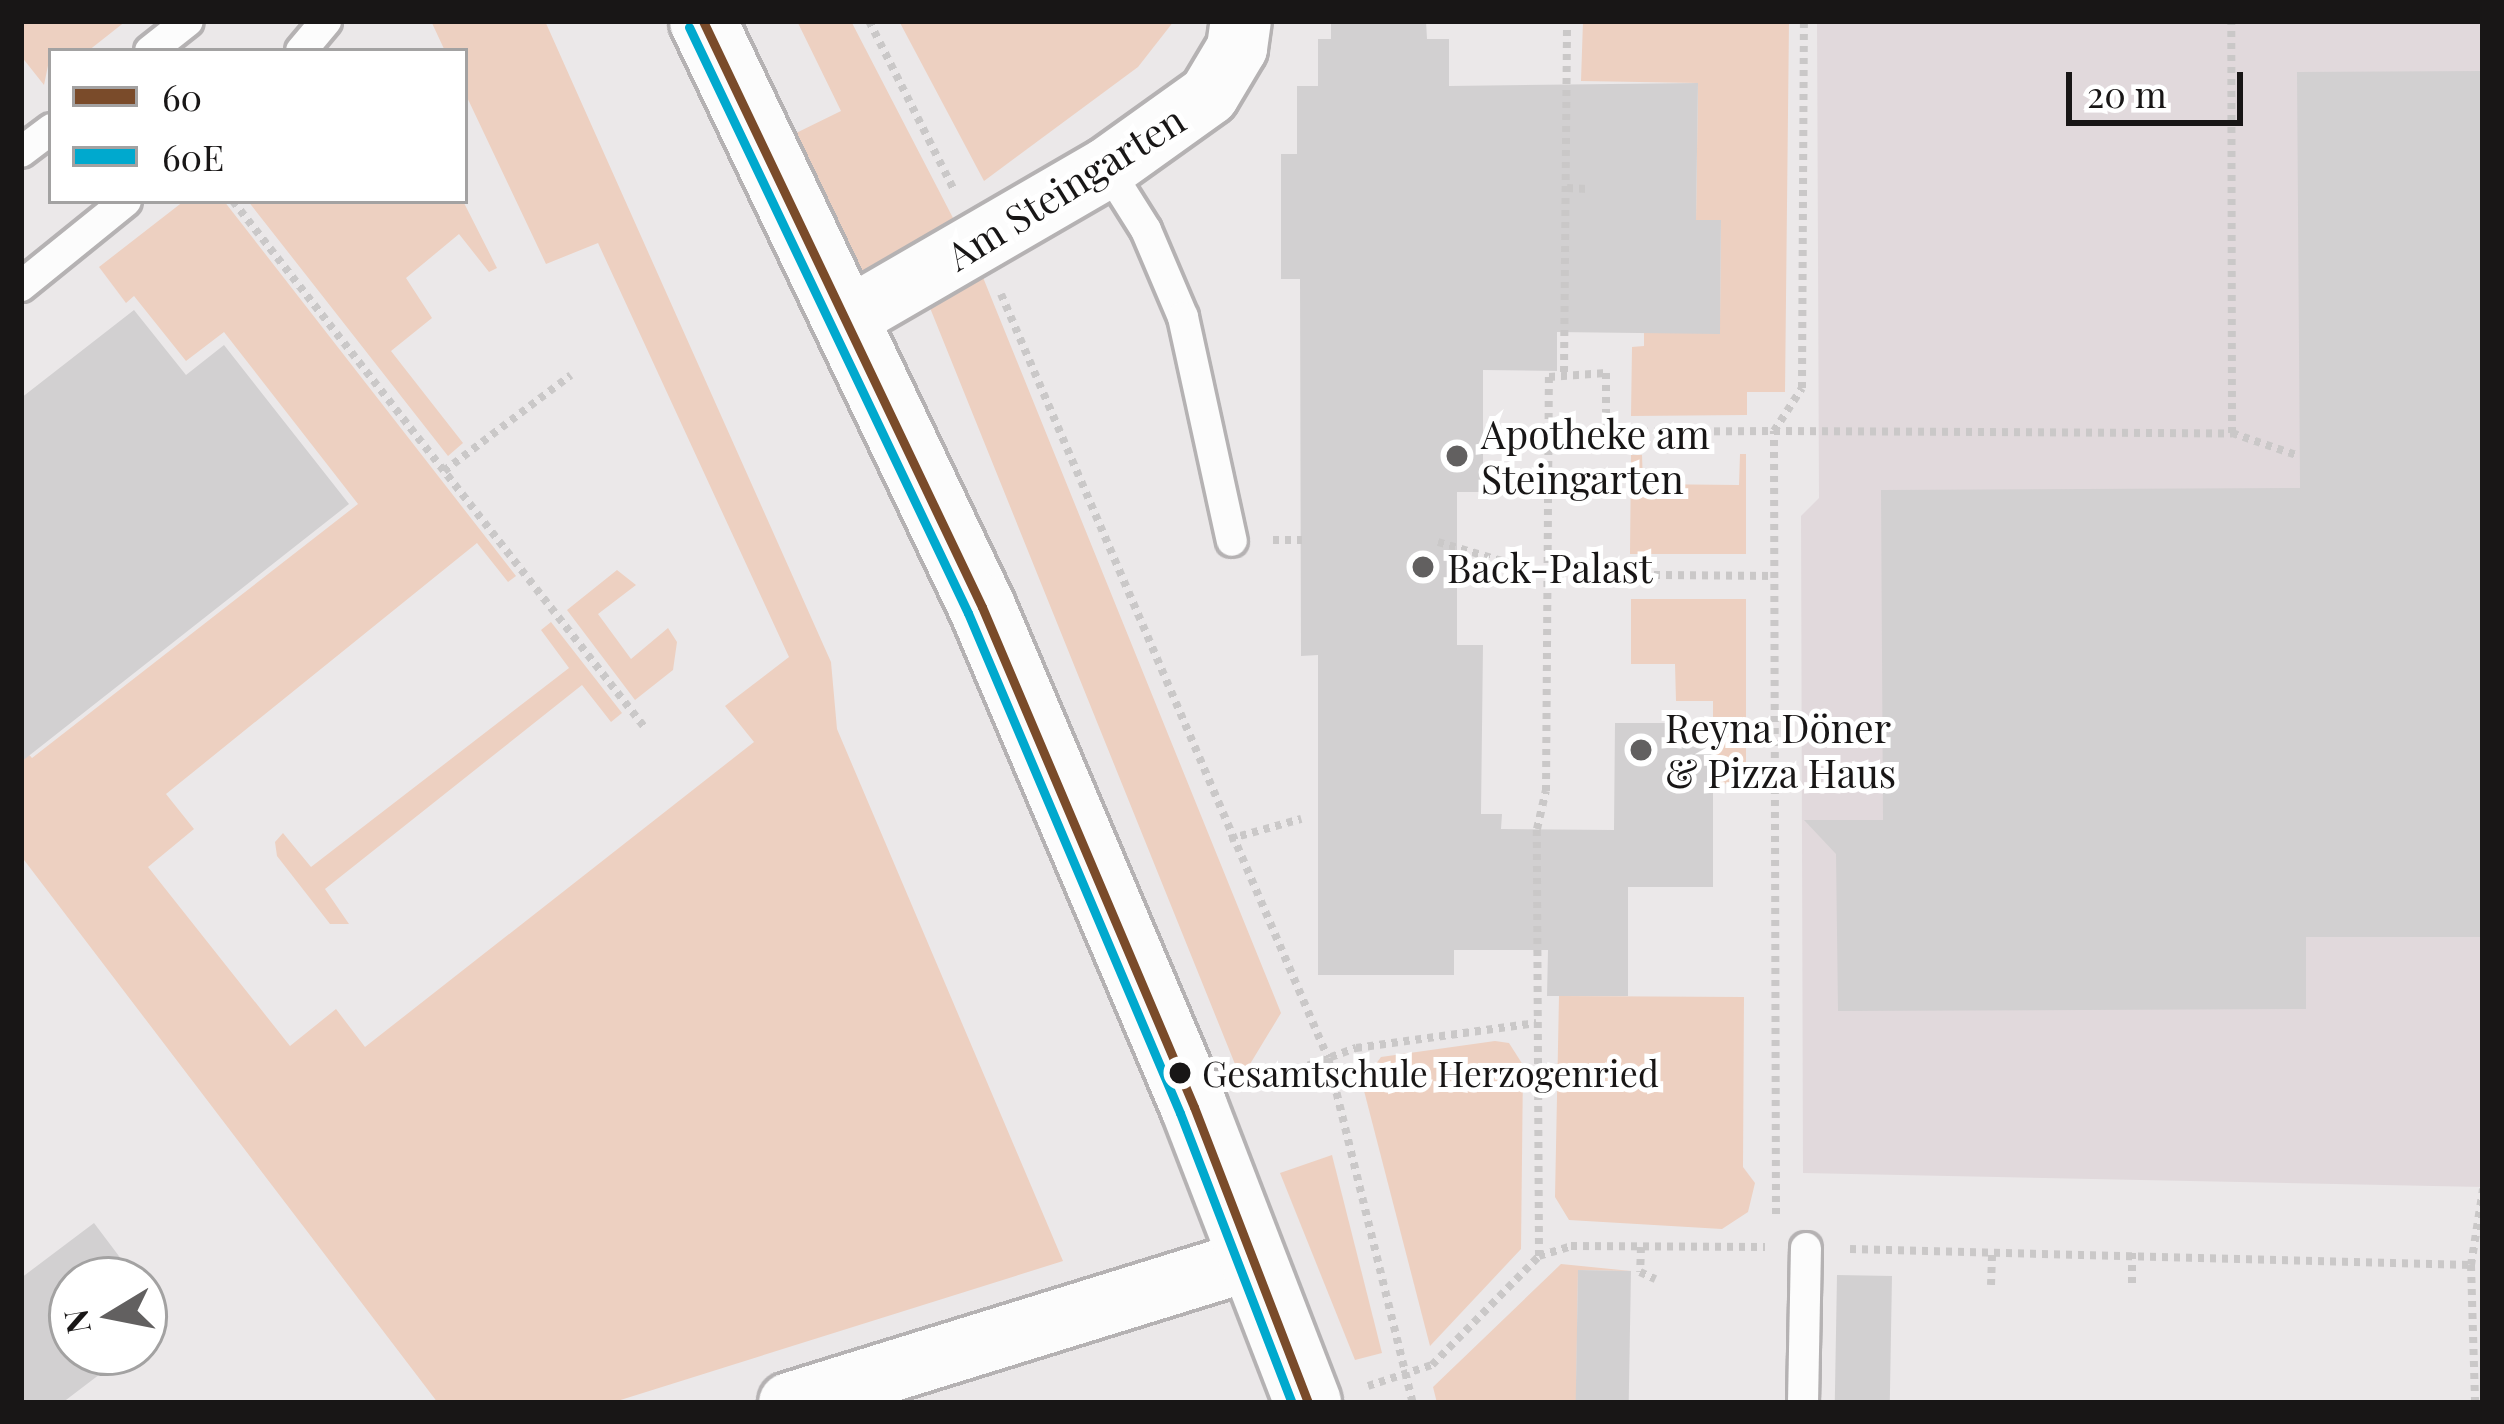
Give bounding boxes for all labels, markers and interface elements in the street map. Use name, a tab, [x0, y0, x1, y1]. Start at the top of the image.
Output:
legend	[48, 48, 468, 204]
scale bar	[2072, 48, 2249, 122]
text: 20 m	[2087, 69, 2167, 117]
text: 60	[162, 72, 202, 120]
street label: Am Steingarten	[937, 95, 1193, 279]
text: 60E	[162, 132, 224, 180]
place label: Apotheke am Steingarten	[1481, 411, 1710, 502]
marker: Apotheke am Steingarten	[1444, 443, 1470, 469]
place label: Back-Palast	[1447, 544, 1653, 590]
marker: Back-Palast	[1410, 554, 1436, 580]
place label: Reyna Döner & Pizza Haus	[1665, 705, 1897, 796]
marker: Reyna Döner & Pizza Haus	[1628, 737, 1654, 763]
place label: Gesamtschule Herzogenried	[1202, 1051, 1659, 1095]
marker: Gesamtschule Herzogenried	[1169, 1062, 1191, 1084]
north arrow	[48, 1256, 168, 1376]
text: N	[52, 1306, 99, 1337]

